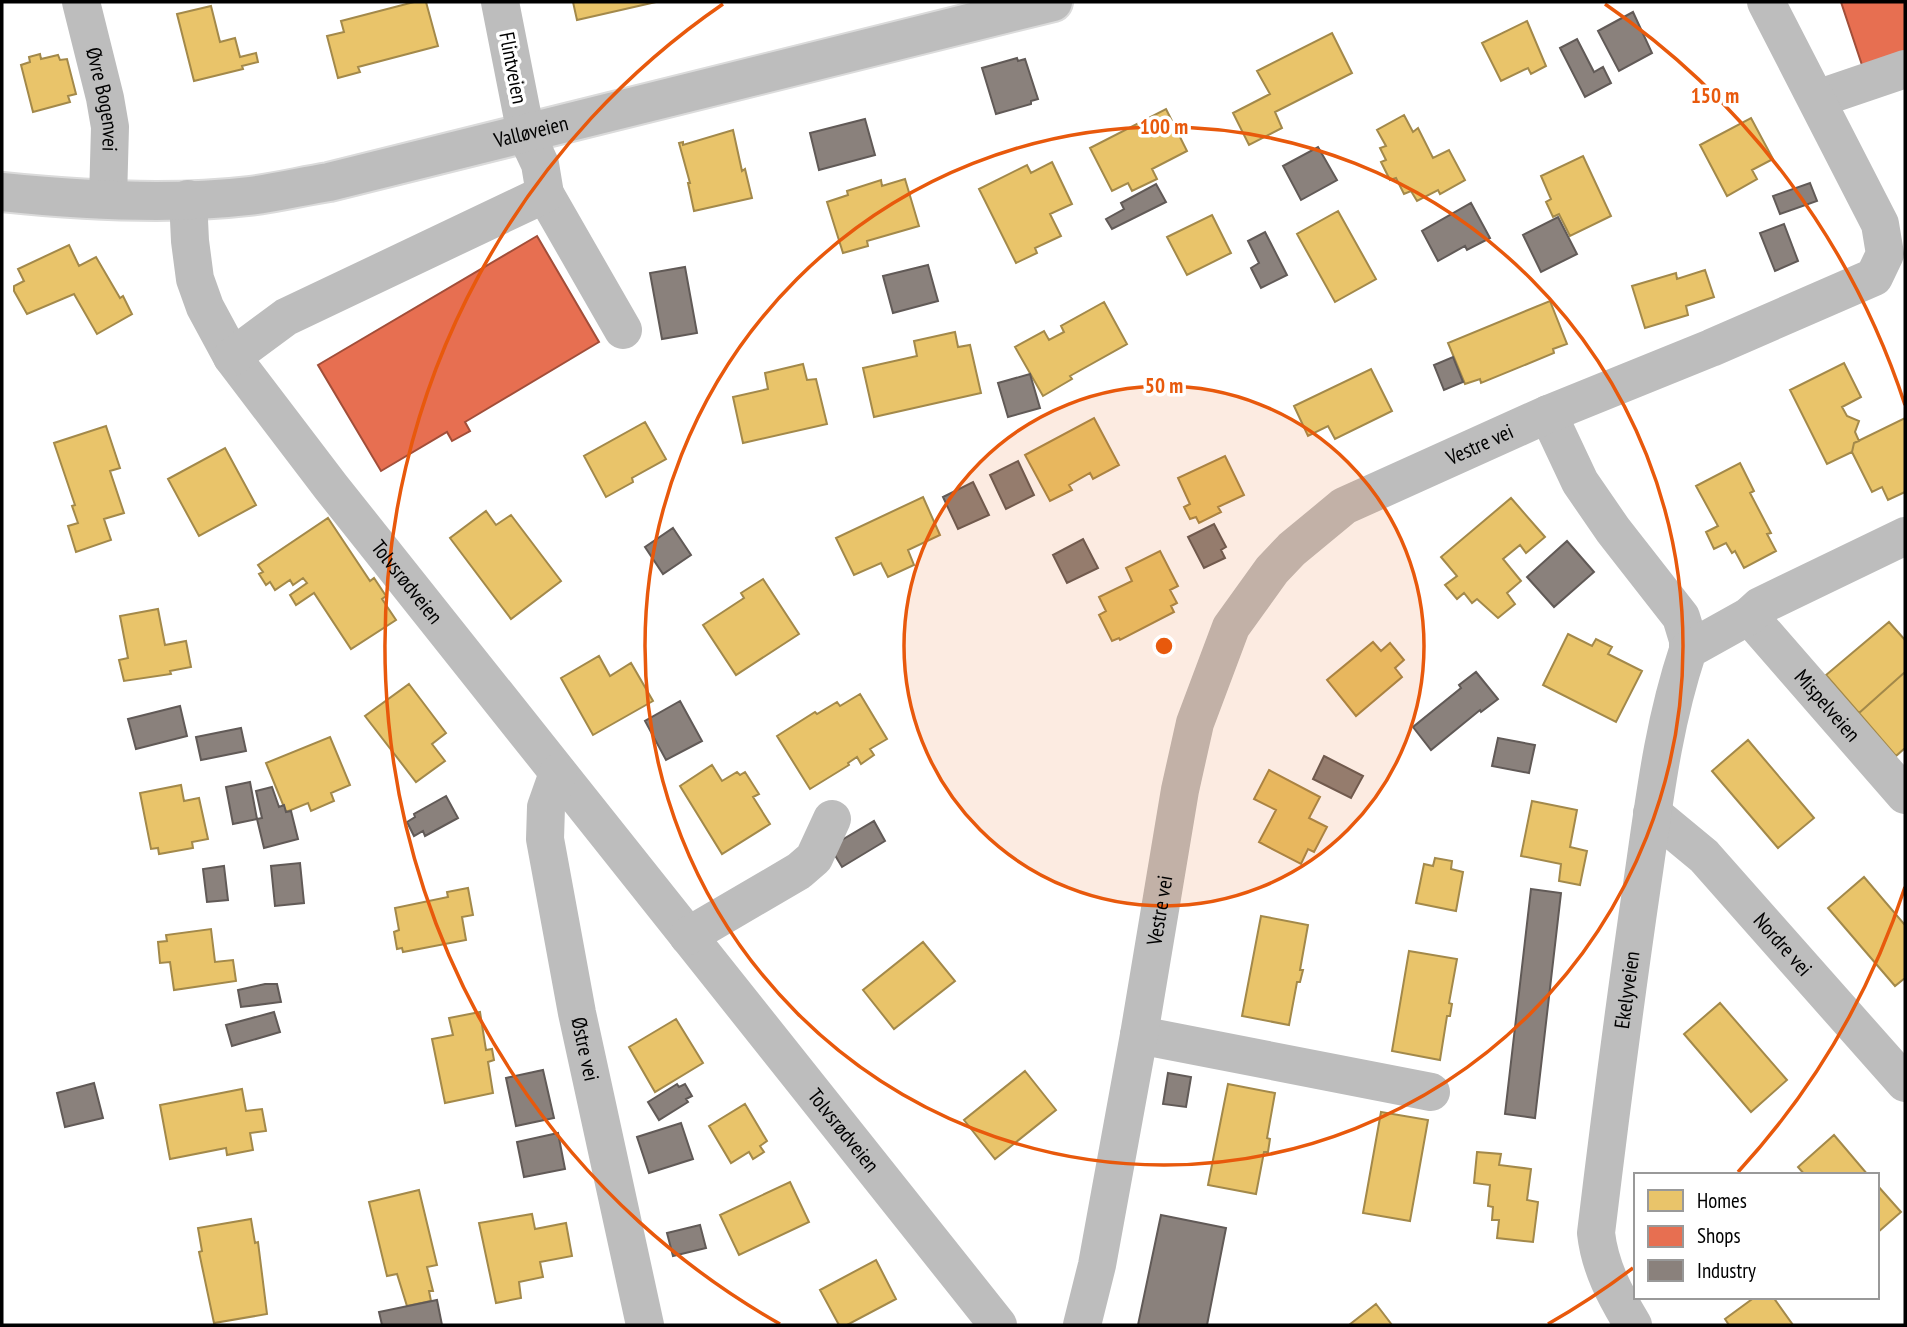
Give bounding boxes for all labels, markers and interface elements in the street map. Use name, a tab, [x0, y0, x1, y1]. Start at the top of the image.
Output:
street label: Flintveien	[493, 30, 534, 106]
street label: Øvre Bogenvei	[80, 44, 124, 152]
text: 150 m	[1691, 82, 1739, 109]
street label: Valløveien	[490, 109, 571, 154]
text: 100 m	[1140, 113, 1188, 140]
text: 50 m	[1145, 372, 1183, 399]
street label: Vestre vei	[1441, 417, 1517, 471]
street label: Tolvsrødveien	[366, 534, 449, 629]
centre of rings	[1152, 634, 1176, 658]
street label: Mispelveien	[1789, 664, 1866, 747]
street label: Vestre vei	[1140, 873, 1178, 948]
street label: Nordre vei	[1748, 907, 1818, 982]
street label: Ekelyveien	[1608, 949, 1645, 1030]
street label: Østre vei	[565, 1015, 605, 1084]
street label: Tolvsrødveien	[802, 1083, 885, 1178]
legend	[1634, 1173, 1879, 1299]
text: Homes	[1697, 1187, 1747, 1214]
text: Shops	[1697, 1222, 1741, 1249]
text: Industry	[1697, 1257, 1756, 1284]

